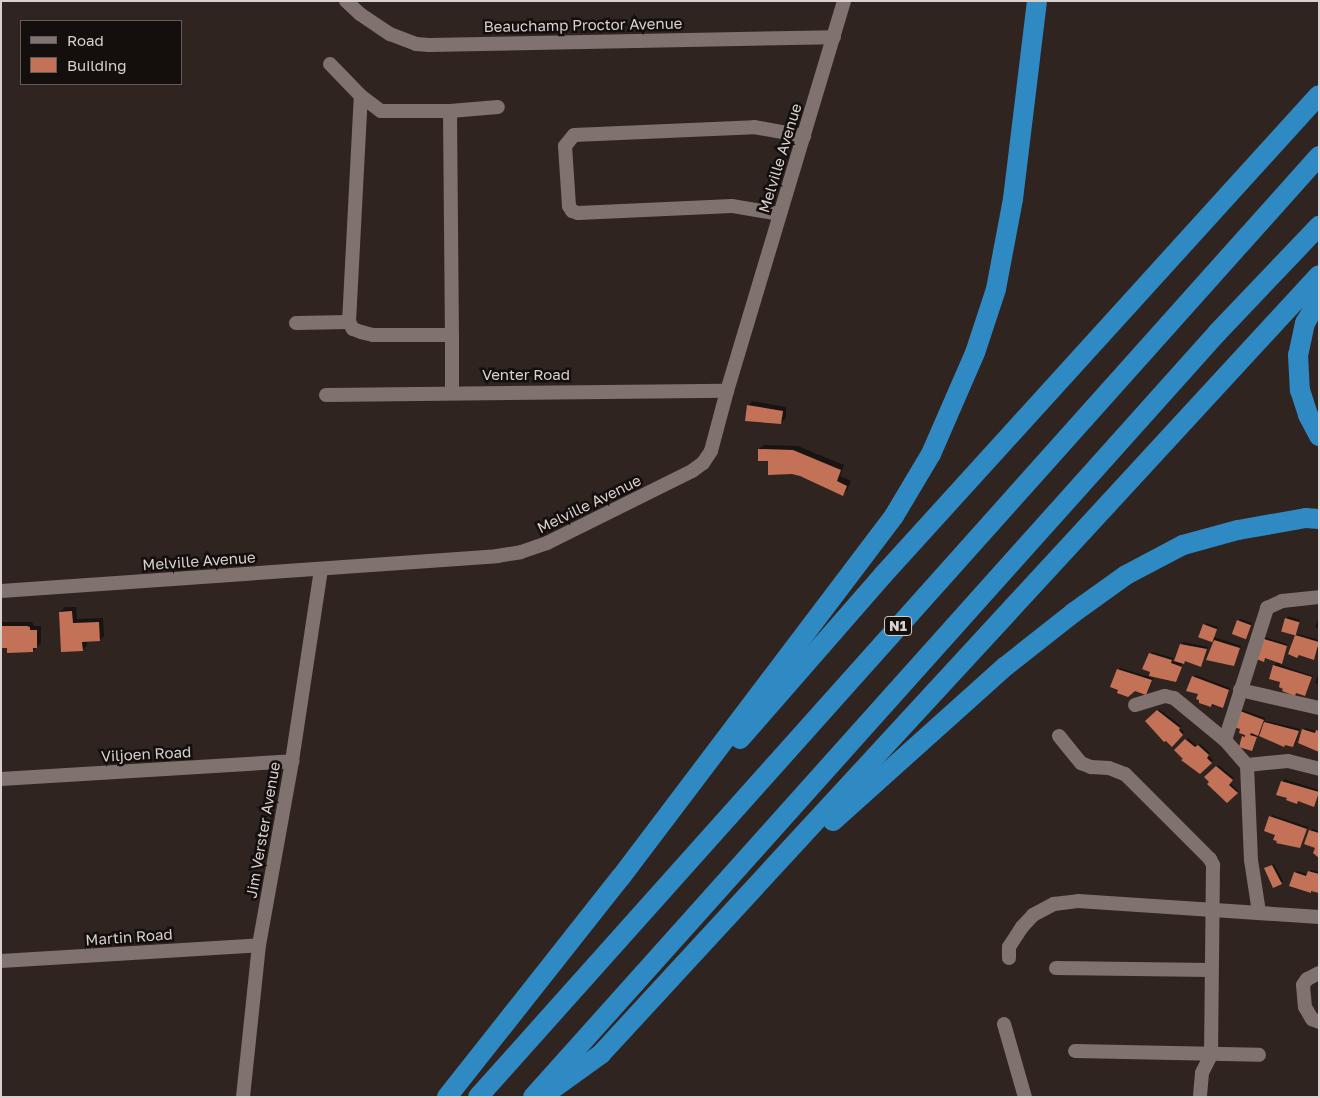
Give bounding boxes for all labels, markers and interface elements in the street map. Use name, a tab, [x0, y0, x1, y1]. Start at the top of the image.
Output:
street label: Beauchamp Proctor Avenue	[484, 14, 682, 36]
legend	[20, 20, 182, 85]
text: Road	[67, 31, 104, 49]
text: Building	[67, 56, 127, 74]
street label: Melville Avenue	[755, 101, 805, 215]
street label: Venter Road	[482, 366, 570, 384]
street label: Melville Avenue	[534, 471, 644, 537]
street label: Melville Avenue	[142, 548, 256, 574]
road number: N1	[883, 614, 913, 638]
street label: Viljoen Road	[100, 743, 192, 765]
street label: Jim Verster Avenue	[242, 760, 284, 900]
street label: Martin Road	[85, 925, 173, 949]

